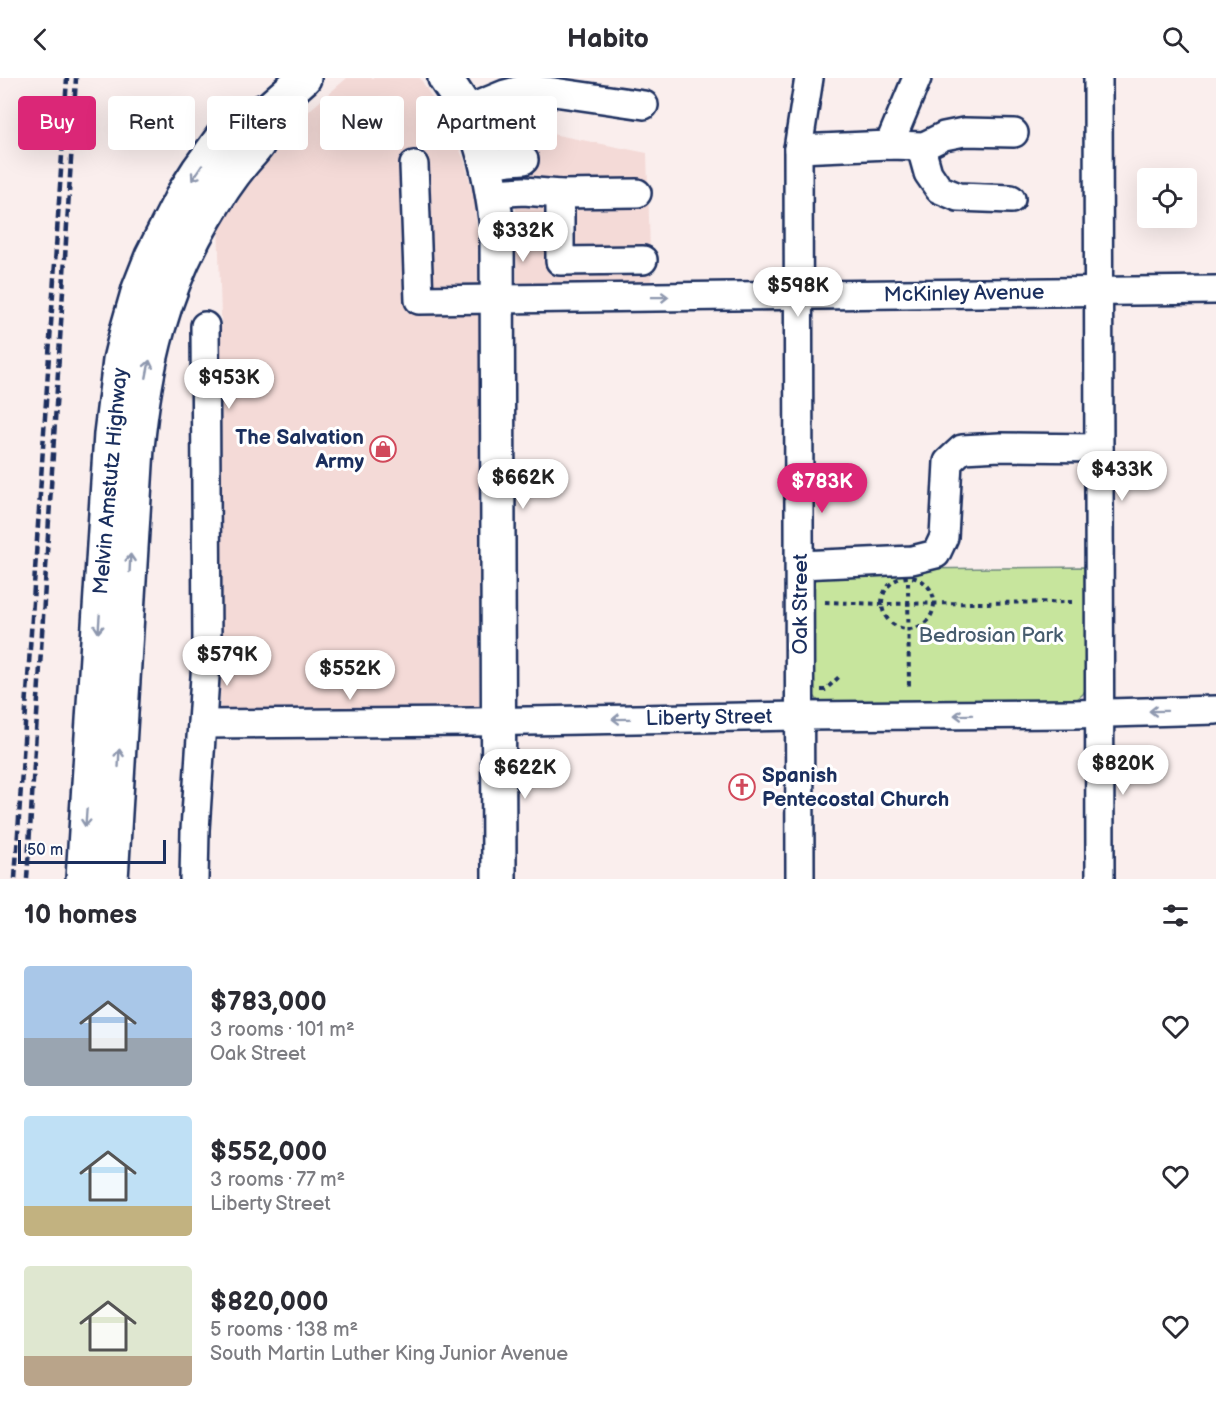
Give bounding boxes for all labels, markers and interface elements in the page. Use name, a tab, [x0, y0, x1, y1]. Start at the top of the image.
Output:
icon: back	[24, 23, 57, 56]
text: Habito	[567, 23, 649, 55]
icon: search	[1159, 23, 1192, 56]
chip: Buy	[18, 96, 96, 150]
chip: Rent	[108, 96, 195, 150]
chip: Filters	[207, 96, 308, 150]
chip: New	[320, 96, 404, 150]
chip: Apartment	[416, 96, 557, 150]
one-way arrow	[190, 164, 202, 181]
map controls	[1137, 168, 1197, 228]
button: locate	[1137, 168, 1197, 228]
pin: $332K	[481, 212, 565, 263]
text: $332K	[492, 219, 554, 243]
pin: $598K	[756, 267, 840, 318]
text: $598K	[767, 274, 829, 298]
street label: McKinley Avenue	[883, 280, 1045, 307]
one-way arrow	[650, 291, 670, 303]
pin: $953K	[187, 359, 271, 410]
one-way arrow	[142, 360, 154, 379]
street label: Melvin Amstutz Highway	[88, 366, 133, 596]
text: $953K	[198, 366, 260, 390]
place label: The Salvation Army	[235, 425, 364, 474]
shop icon: The Salvation Army	[368, 434, 398, 464]
pin: $433K	[1080, 451, 1164, 502]
text: $433K	[1091, 458, 1153, 482]
pin: $662K	[481, 459, 565, 510]
pin: $783K	[780, 463, 864, 514]
text: $662K	[492, 466, 555, 490]
text: $783K	[791, 470, 853, 494]
street label: Oak Street	[788, 553, 813, 654]
one-way arrow	[125, 554, 136, 574]
one-way arrow	[93, 613, 104, 633]
park label: Bedrosian Park	[919, 623, 1064, 648]
pin: $579K	[185, 636, 269, 687]
text: $579K	[196, 643, 258, 667]
pin: $552K	[308, 650, 392, 701]
text: $552K	[319, 657, 381, 681]
street label: Liberty Street	[646, 704, 773, 731]
one-way arrow	[1148, 706, 1168, 717]
one-way arrow	[953, 709, 973, 721]
one-way arrow	[611, 713, 631, 725]
pin: $820K	[1081, 745, 1165, 796]
one-way arrow	[113, 748, 124, 768]
pin: $622K	[483, 749, 567, 800]
text: $820K	[1092, 752, 1154, 776]
text: $622K	[494, 756, 556, 780]
place label: Spanish Pentecostal Church	[762, 763, 949, 812]
church icon: Spanish Pentecostal Church	[727, 772, 757, 802]
one-way arrow	[81, 808, 92, 828]
scale bar	[18, 837, 166, 864]
text: 50 m	[27, 841, 63, 860]
icon: filters	[1159, 899, 1192, 932]
text: 10 homes	[24, 900, 137, 931]
text: $783,000	[210, 987, 327, 1018]
icon: home	[72, 990, 144, 1062]
icon: heart	[1159, 1010, 1192, 1043]
text: 3 rooms · 101 m²	[210, 1018, 355, 1042]
text: Oak Street	[210, 1042, 306, 1066]
text: $552,000	[210, 1137, 327, 1168]
icon: home	[72, 1140, 144, 1212]
icon: heart	[1159, 1160, 1192, 1193]
text: 3 rooms · 77 m²	[210, 1168, 345, 1192]
text: Liberty Street	[210, 1192, 331, 1216]
text: $820,000	[210, 1287, 328, 1318]
icon: home	[72, 1290, 144, 1362]
icon: heart	[1159, 1310, 1192, 1343]
text: 5 rooms · 138 m²	[210, 1318, 358, 1342]
text: South Martin Luther King Junior Avenue	[210, 1342, 568, 1366]

